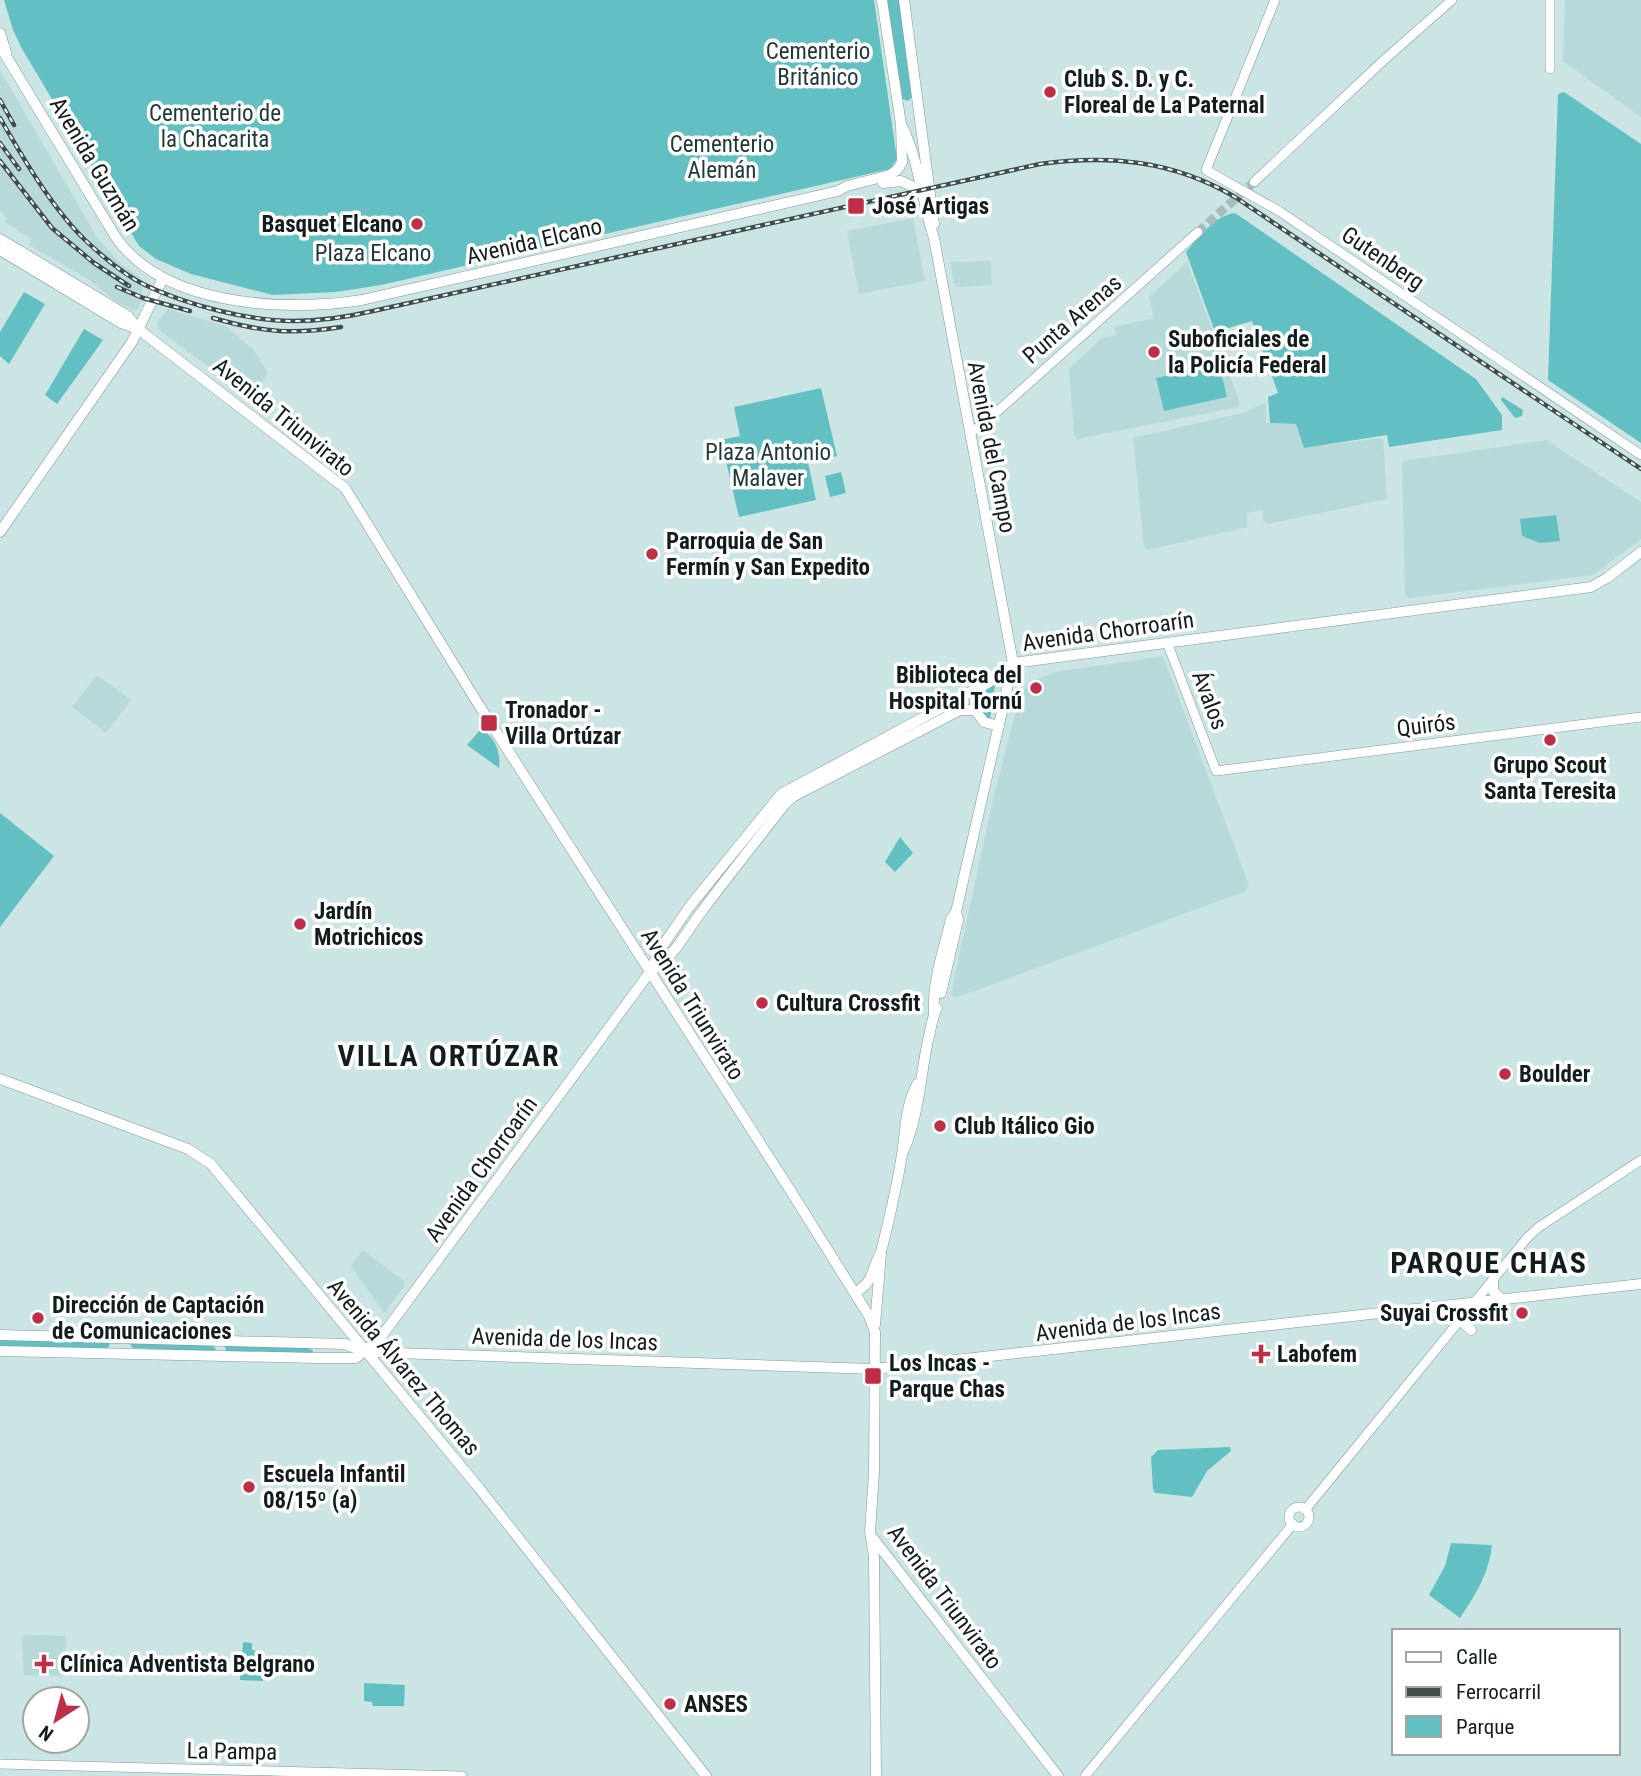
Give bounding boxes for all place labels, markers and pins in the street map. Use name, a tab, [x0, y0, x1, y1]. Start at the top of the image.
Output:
place label: Club S. D. y C. Floreal de La Paternal	[1064, 66, 1265, 119]
marker: Club S. D. y C. Floreal de La Paternal	[1042, 84, 1058, 100]
place label: José Artigas	[872, 193, 989, 220]
marker: José Artigas	[846, 196, 866, 216]
place label: Basquet Elcano	[261, 211, 403, 238]
marker: Basquet Elcano	[409, 216, 425, 232]
place label: Suboficiales de la Policía Federal	[1168, 326, 1327, 379]
marker: Suboficiales de la Policía Federal	[1146, 344, 1162, 360]
place label: Parroquia de San Fermín y San Expedito	[666, 528, 870, 581]
marker: Parroquia de San Fermín y San Expedito	[644, 546, 660, 562]
place label: Biblioteca del Hospital Tornú	[889, 662, 1022, 715]
marker: Biblioteca del Hospital Tornú	[1028, 680, 1044, 696]
place label: Tronador - Villa Ortúzar	[505, 697, 621, 750]
marker: Tronador - Villa Ortúzar	[479, 713, 499, 733]
marker: Grupo Scout Santa Teresita	[1542, 732, 1558, 748]
place label: Grupo Scout Santa Teresita	[1484, 752, 1616, 805]
place label: Jardín Motrichicos	[314, 898, 424, 951]
marker: Jardín Motrichicos	[292, 916, 308, 932]
place label: Cultura Crossfit	[776, 990, 920, 1017]
marker: Cultura Crossfit	[754, 995, 770, 1011]
place label: Boulder	[1519, 1061, 1591, 1088]
marker: Boulder	[1497, 1066, 1513, 1082]
place label: Club Itálico Gio	[954, 1113, 1095, 1140]
marker: Club Itálico Gio	[932, 1118, 948, 1134]
place label: Dirección de Captación de Comunicaciones	[52, 1292, 264, 1345]
place label: Suyai Crossfit	[1380, 1300, 1508, 1327]
marker: Suyai Crossfit	[1514, 1305, 1530, 1321]
marker: Dirección de Captación de Comunicaciones	[30, 1310, 46, 1326]
place label: Labofem	[1277, 1341, 1357, 1368]
marker: Labofem	[1251, 1344, 1271, 1364]
place label: Los Incas - Parque Chas	[889, 1350, 1005, 1403]
marker: Los Incas - Parque Chas	[863, 1366, 883, 1386]
place label: Escuela Infantil 08/15º (a)	[263, 1461, 405, 1514]
marker: Escuela Infantil 08/15º (a)	[241, 1479, 257, 1495]
place label: Clínica Adventista Belgrano	[60, 1651, 315, 1678]
marker: Clínica Adventista Belgrano	[34, 1654, 54, 1674]
place label: ANSES	[684, 1691, 748, 1718]
marker: ANSES	[662, 1696, 678, 1712]

